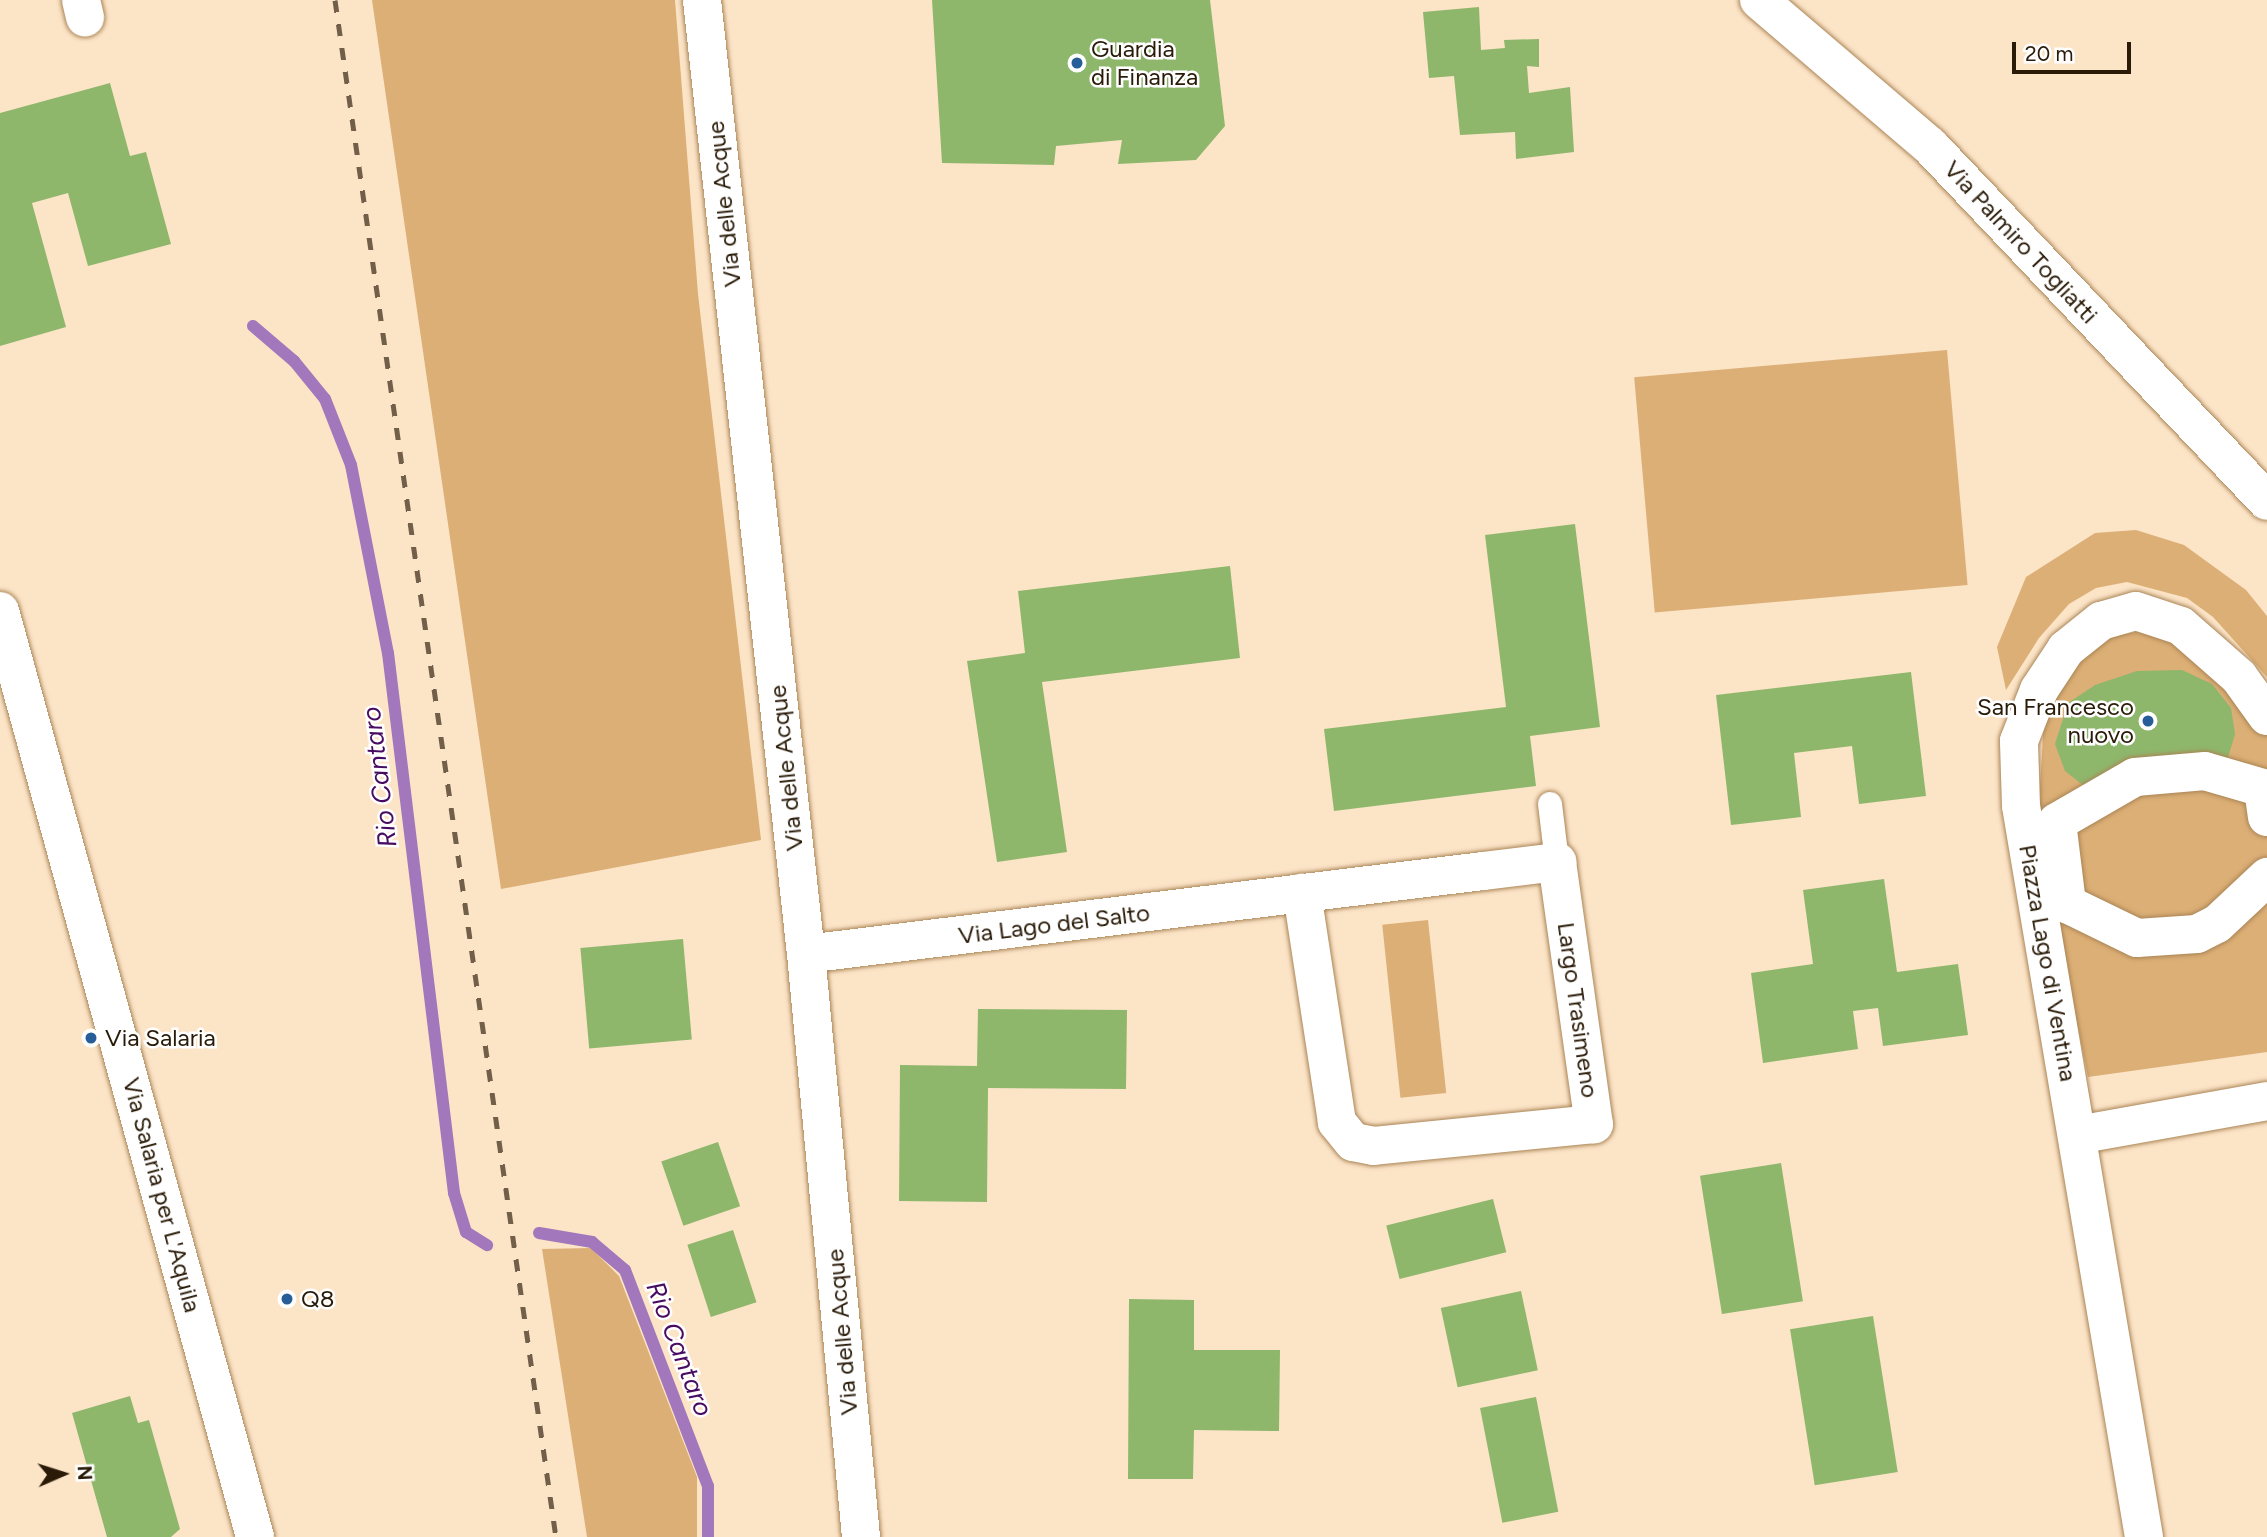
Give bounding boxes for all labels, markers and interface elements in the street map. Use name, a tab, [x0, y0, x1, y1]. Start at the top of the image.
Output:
scale bar	[2015, 28, 2134, 72]
place label: Guardia di Finanza	[1091, 35, 1198, 91]
text: 20 m	[2025, 41, 2073, 66]
marker: Guardia di Finanza	[1069, 55, 1085, 71]
street label: Via delle Acque	[701, 120, 747, 288]
street label: Via Palmiro Togliatti	[1938, 155, 2104, 329]
street label: Via delle Acque	[763, 684, 809, 852]
place label: San Francesco nuovo	[1977, 693, 2134, 749]
water label: Rio Cantaro	[356, 705, 404, 849]
marker: San Francesco nuovo	[2140, 713, 2156, 729]
street label: Piazza Lago di Ventina	[2013, 842, 2083, 1084]
street label: Via Lago del Salto	[957, 898, 1151, 950]
street label: Largo Trasimeno	[1551, 920, 1605, 1100]
place label: Via Salaria	[105, 1024, 216, 1052]
marker: Via Salaria	[83, 1030, 99, 1046]
street label: Via Salaria per L'Aquila	[117, 1075, 207, 1315]
street label: Via delle Acque	[820, 1248, 864, 1416]
water label: Rio Cantaro	[639, 1277, 719, 1421]
place label: Q8	[301, 1285, 334, 1313]
marker: Q8	[279, 1291, 295, 1307]
north arrow	[28, 1439, 98, 1509]
text: N	[73, 1465, 96, 1481]

